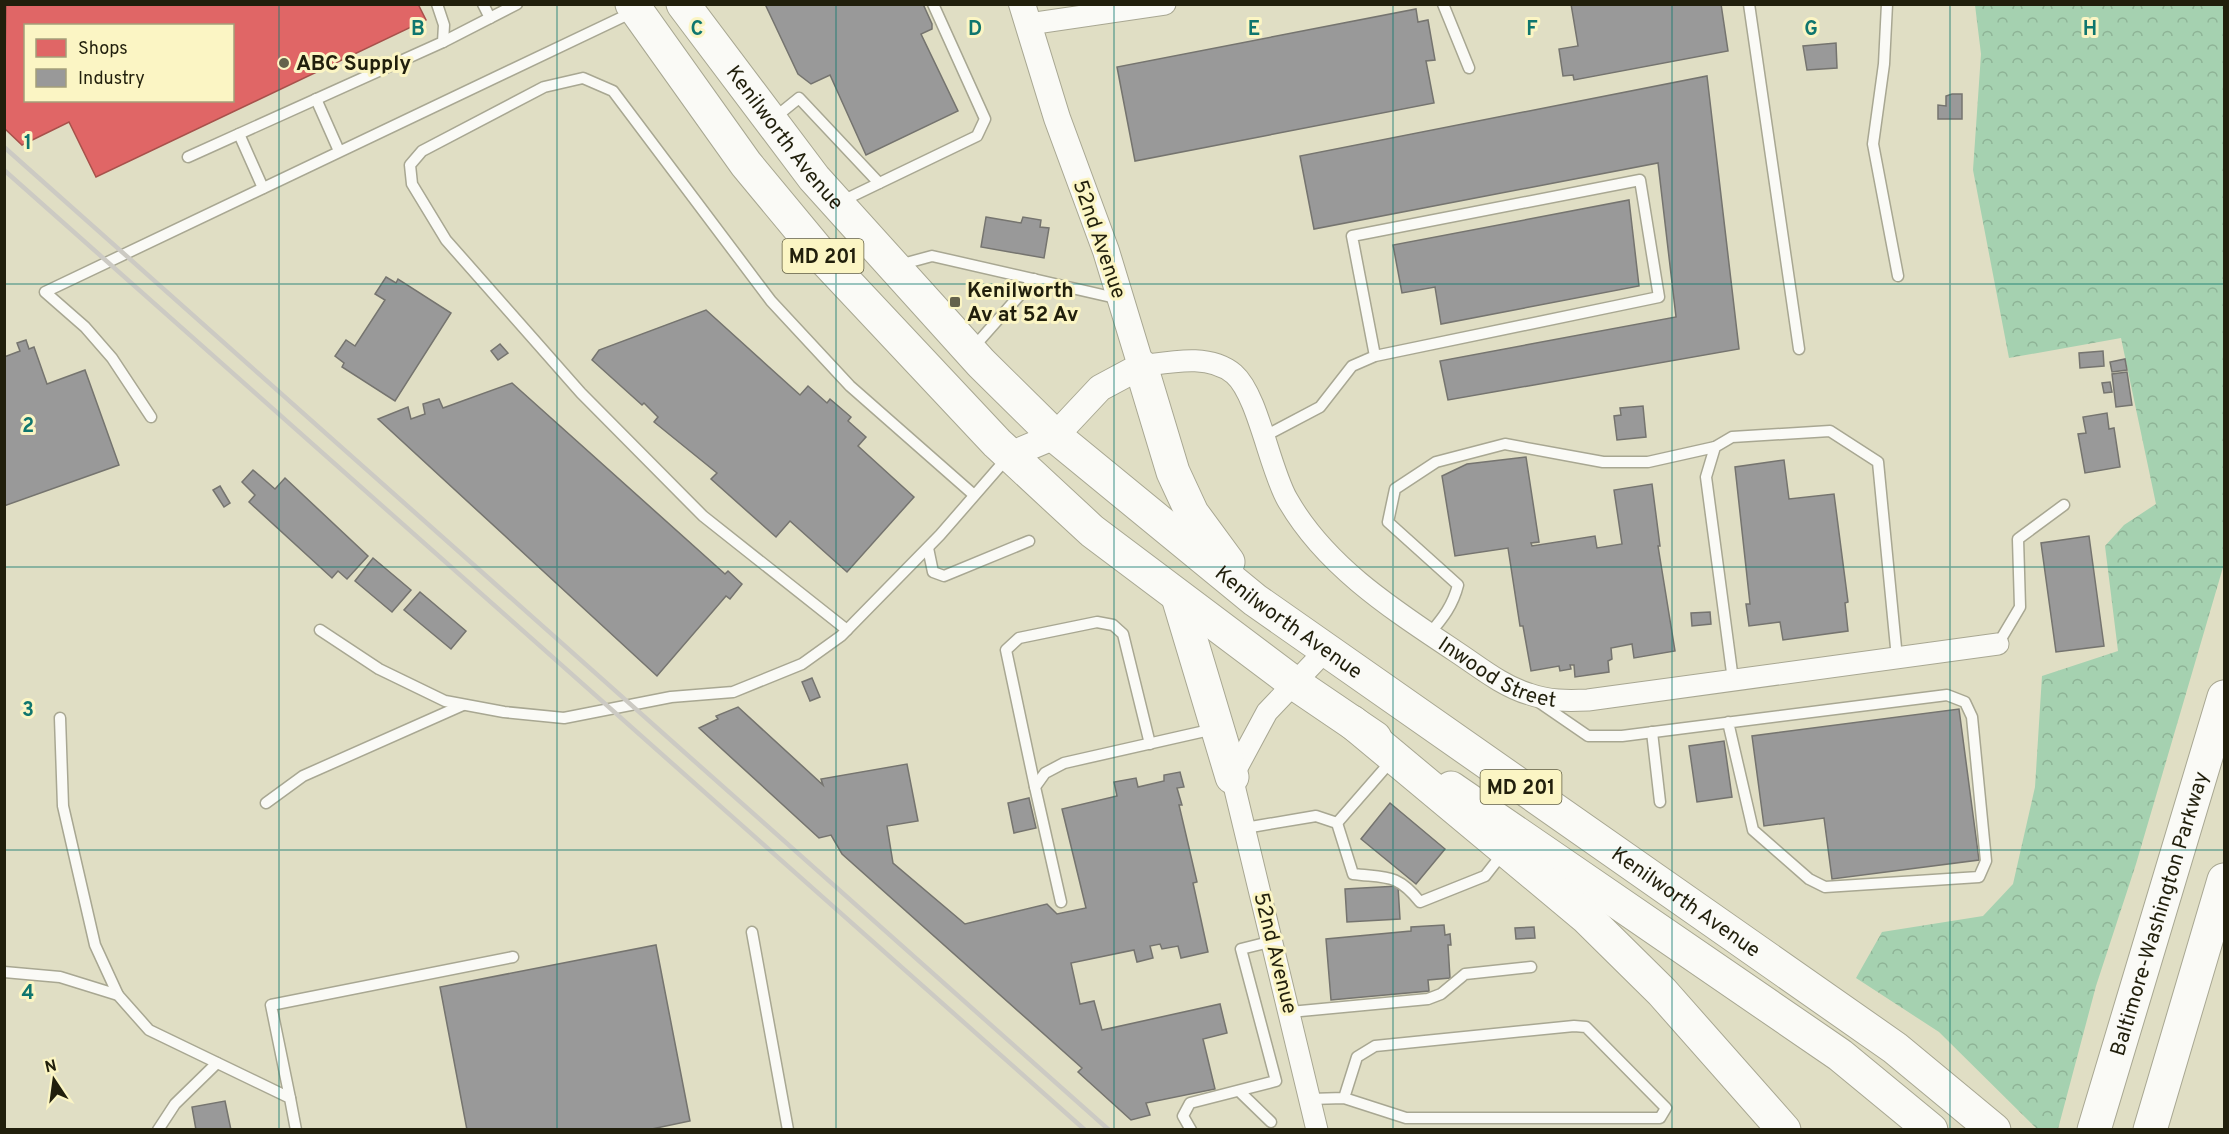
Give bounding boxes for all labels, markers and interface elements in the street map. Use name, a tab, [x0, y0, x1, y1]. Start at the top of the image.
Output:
text: B	[411, 17, 425, 43]
text: C	[691, 17, 703, 43]
text: D	[968, 17, 982, 43]
text: E	[1248, 17, 1260, 43]
text: F	[1526, 17, 1538, 43]
text: G	[1804, 17, 1818, 43]
text: H	[2083, 17, 2097, 43]
legend	[24, 24, 234, 102]
text: Shops	[78, 38, 128, 61]
place label: ABC Supply	[296, 51, 411, 78]
marker: ABC Supply	[277, 56, 291, 70]
street label: Kenilworth Avenue	[719, 61, 849, 216]
text: Industry	[78, 68, 145, 91]
text: 1	[24, 131, 32, 157]
street label: 52nd Avenue	[1066, 176, 1132, 303]
road number: MD 201	[782, 239, 864, 273]
place label: Kenilworth Av at 52 Av	[967, 278, 1079, 329]
marker: Kenilworth Av at 52 Av	[948, 295, 962, 309]
text: 2	[22, 414, 34, 440]
street label: Kenilworth Avenue	[1209, 560, 1367, 686]
street label: Inwood Street	[1432, 631, 1558, 715]
text: 3	[22, 698, 34, 724]
street label: Baltimore-Washington Parkway	[2105, 768, 2216, 1059]
road number: MD 201	[1480, 770, 1562, 804]
street label: Kenilworth Avenue	[1605, 842, 1765, 965]
street label: 52nd Avenue	[1246, 890, 1303, 1017]
text: 4	[22, 981, 34, 1007]
north arrow	[24, 1050, 84, 1110]
text: N	[43, 1056, 59, 1078]

